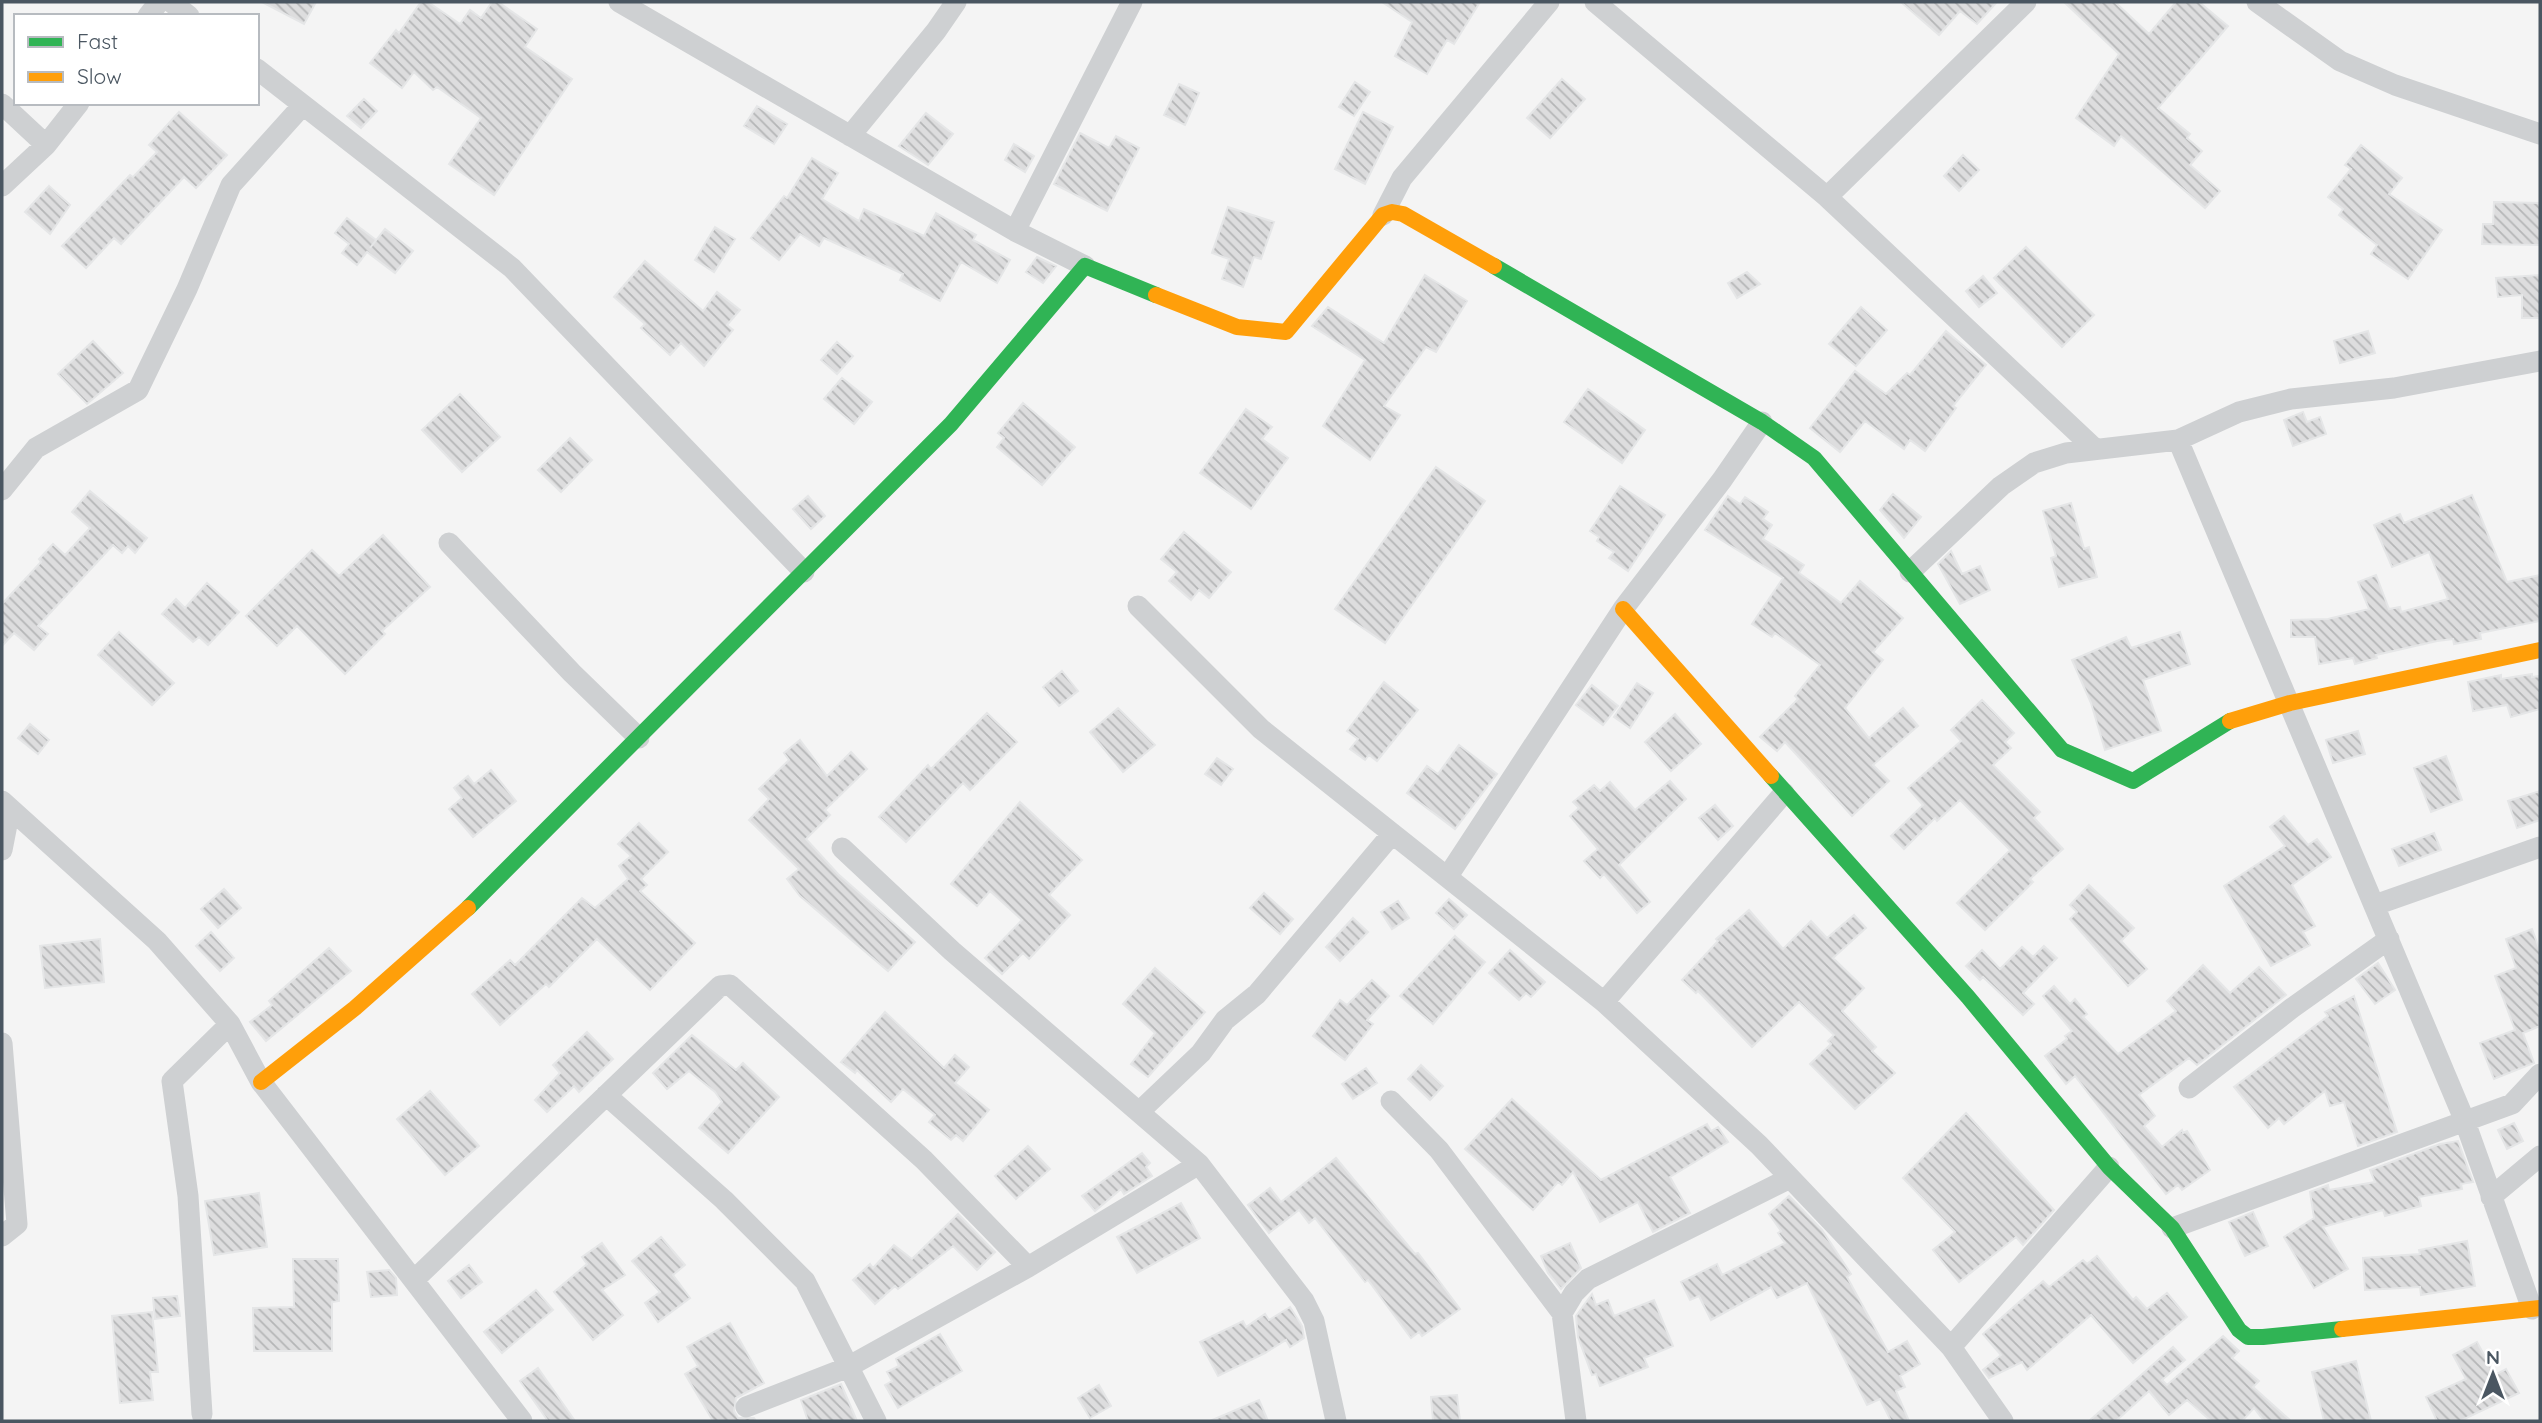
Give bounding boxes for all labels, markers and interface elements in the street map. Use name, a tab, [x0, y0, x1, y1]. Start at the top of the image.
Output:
legend	[14, 14, 259, 105]
text: Fast	[77, 28, 118, 54]
text: Slow	[77, 63, 122, 89]
north arrow	[2458, 1339, 2528, 1409]
text: N	[2486, 1345, 2500, 1369]

